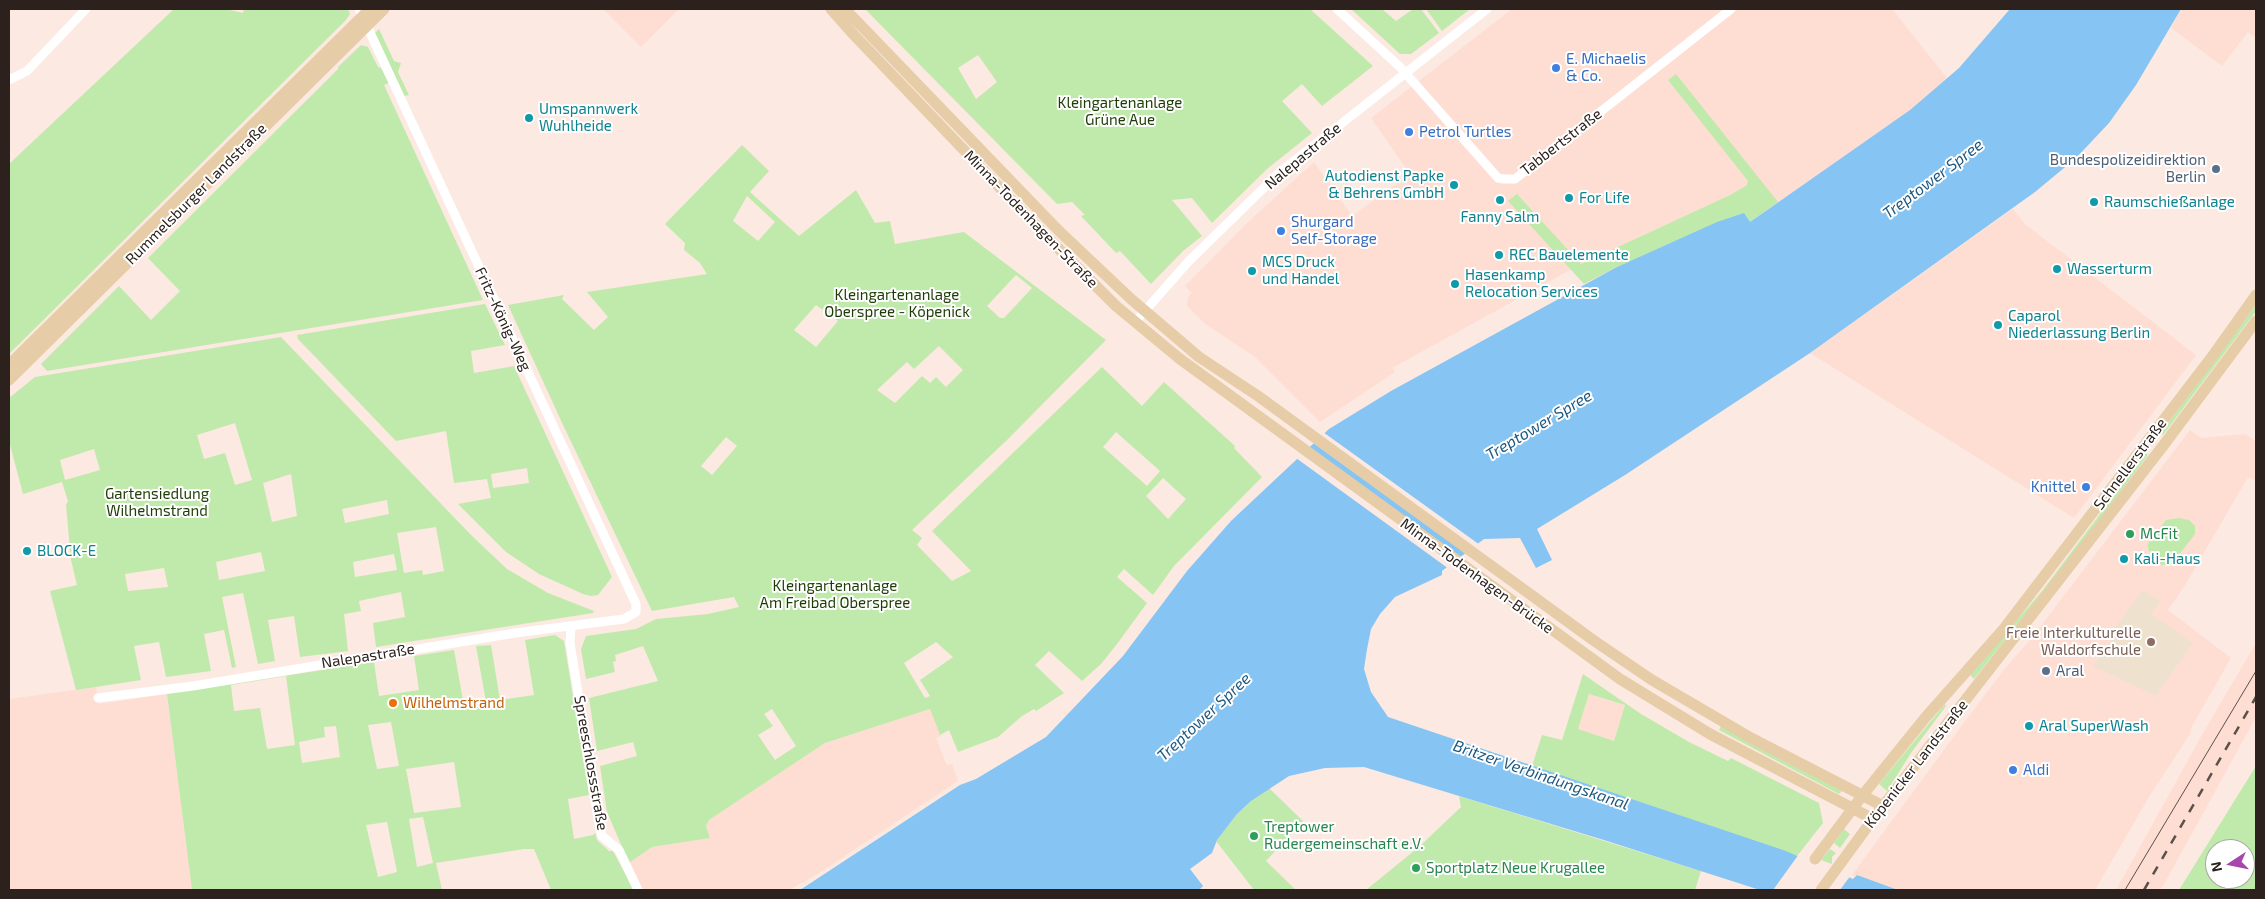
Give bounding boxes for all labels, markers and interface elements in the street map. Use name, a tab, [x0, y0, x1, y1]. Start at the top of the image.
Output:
place label: E. Michaelis & Co.	[1566, 50, 1646, 85]
marker: E. Michaelis & Co.	[1550, 62, 1562, 74]
park label: Kleingartenanlage Grüne Aue	[1058, 94, 1182, 129]
place label: Umspannwerk Wuhlheide	[539, 100, 638, 135]
street label: Tabbertstraße	[1517, 105, 1605, 179]
marker: Umspannwerk Wuhlheide	[523, 112, 535, 124]
street label: Nalepastraße	[1261, 119, 1345, 193]
street label: Rummelsburger Landstraße	[122, 120, 270, 268]
place label: Petrol Turtles	[1419, 123, 1511, 141]
marker: Petrol Turtles	[1403, 126, 1415, 138]
water label: Treptower Spree	[1879, 135, 1987, 223]
street label: Minna-Todenhagen-Straße	[960, 146, 1102, 292]
place label: Bundespolizeidirektion Berlin	[2050, 151, 2206, 186]
marker: Bundespolizeidirektion Berlin	[2210, 163, 2222, 175]
place label: Autodienst Papke & Behrens GmbH	[1325, 167, 1444, 202]
marker: Autodienst Papke & Behrens GmbH	[1448, 179, 1460, 191]
place label: For Life	[1579, 189, 1630, 207]
marker: For Life	[1563, 192, 1575, 204]
place label: Raumschießanlage	[2104, 193, 2235, 211]
marker: Fanny Salm	[1494, 194, 1506, 206]
marker: Raumschießanlage	[2088, 196, 2100, 208]
place label: Fanny Salm	[1461, 208, 1539, 226]
place label: Shurgard Self-Storage	[1291, 213, 1377, 248]
marker: Shurgard Self-Storage	[1275, 225, 1287, 237]
place label: REC Bauelemente	[1509, 246, 1629, 264]
marker: REC Bauelemente	[1493, 249, 1505, 261]
place label: MCS Druck und Handel	[1262, 253, 1339, 288]
place label: Wasserturm	[2067, 260, 2152, 278]
marker: Wasserturm	[2051, 263, 2063, 275]
street label: Fritz-König-Weg	[471, 264, 535, 374]
marker: MCS Druck und Handel	[1246, 265, 1258, 277]
place label: Hasenkamp Relocation Services	[1465, 266, 1598, 301]
marker: Hasenkamp Relocation Services	[1449, 278, 1461, 290]
park label: Kleingartenanlage Oberspree - Köpenick	[824, 286, 970, 321]
place label: Caparol Niederlassung Berlin	[2008, 307, 2150, 342]
marker: Caparol Niederlassung Berlin	[1992, 319, 2004, 331]
water label: Treptower Spree	[1482, 386, 1596, 464]
street label: Schnellerstraße	[2090, 415, 2170, 513]
place label: Knittel	[2031, 478, 2076, 496]
marker: Knittel	[2080, 481, 2092, 493]
park label: Gartensiedlung Wilhelmstrand	[105, 485, 209, 520]
street label: Minna-Todenhagen-Brücke	[1397, 514, 1557, 638]
place label: McFit	[2140, 525, 2178, 543]
marker: McFit	[2124, 528, 2136, 540]
place label: BLOCK-E	[37, 542, 96, 560]
marker: BLOCK-E	[21, 545, 33, 557]
place label: Kali-Haus	[2134, 550, 2200, 568]
marker: Kali-Haus	[2118, 553, 2130, 565]
park label: Kleingartenanlage Am Freibad Oberspree	[760, 577, 910, 612]
place label: Freie Interkulturelle Waldorfschule	[2006, 624, 2141, 659]
marker: Freie Interkulturelle Waldorfschule	[2145, 636, 2157, 648]
street label: Nalepastraße	[320, 640, 416, 672]
place label: Aral	[2056, 662, 2084, 680]
marker: Aral	[2040, 665, 2052, 677]
water label: Treptower Spree	[1153, 669, 1255, 765]
place label: Wilhelmstrand	[403, 694, 505, 712]
street label: Spreeschlossstraße	[570, 694, 612, 832]
street label: Köpenicker Landstraße	[1860, 696, 1972, 832]
marker: Wilhelmstrand	[387, 697, 399, 709]
place label: Aral SuperWash	[2039, 717, 2149, 735]
marker: Aral SuperWash	[2023, 720, 2035, 732]
water label: Britzer Verbindungskanal	[1451, 736, 1631, 814]
place label: Aldi	[2023, 761, 2049, 779]
marker: Aldi	[2007, 764, 2019, 776]
place label: Treptower Rudergemeinschaft e.V.	[1264, 818, 1424, 853]
marker: Treptower Rudergemeinschaft e.V.	[1248, 830, 1260, 842]
north arrow	[2205, 839, 2255, 889]
place label: Sportplatz Neue Krugallee	[1426, 859, 1605, 877]
text: N	[2206, 860, 2225, 873]
marker: Sportplatz Neue Krugallee	[1410, 862, 1422, 874]

